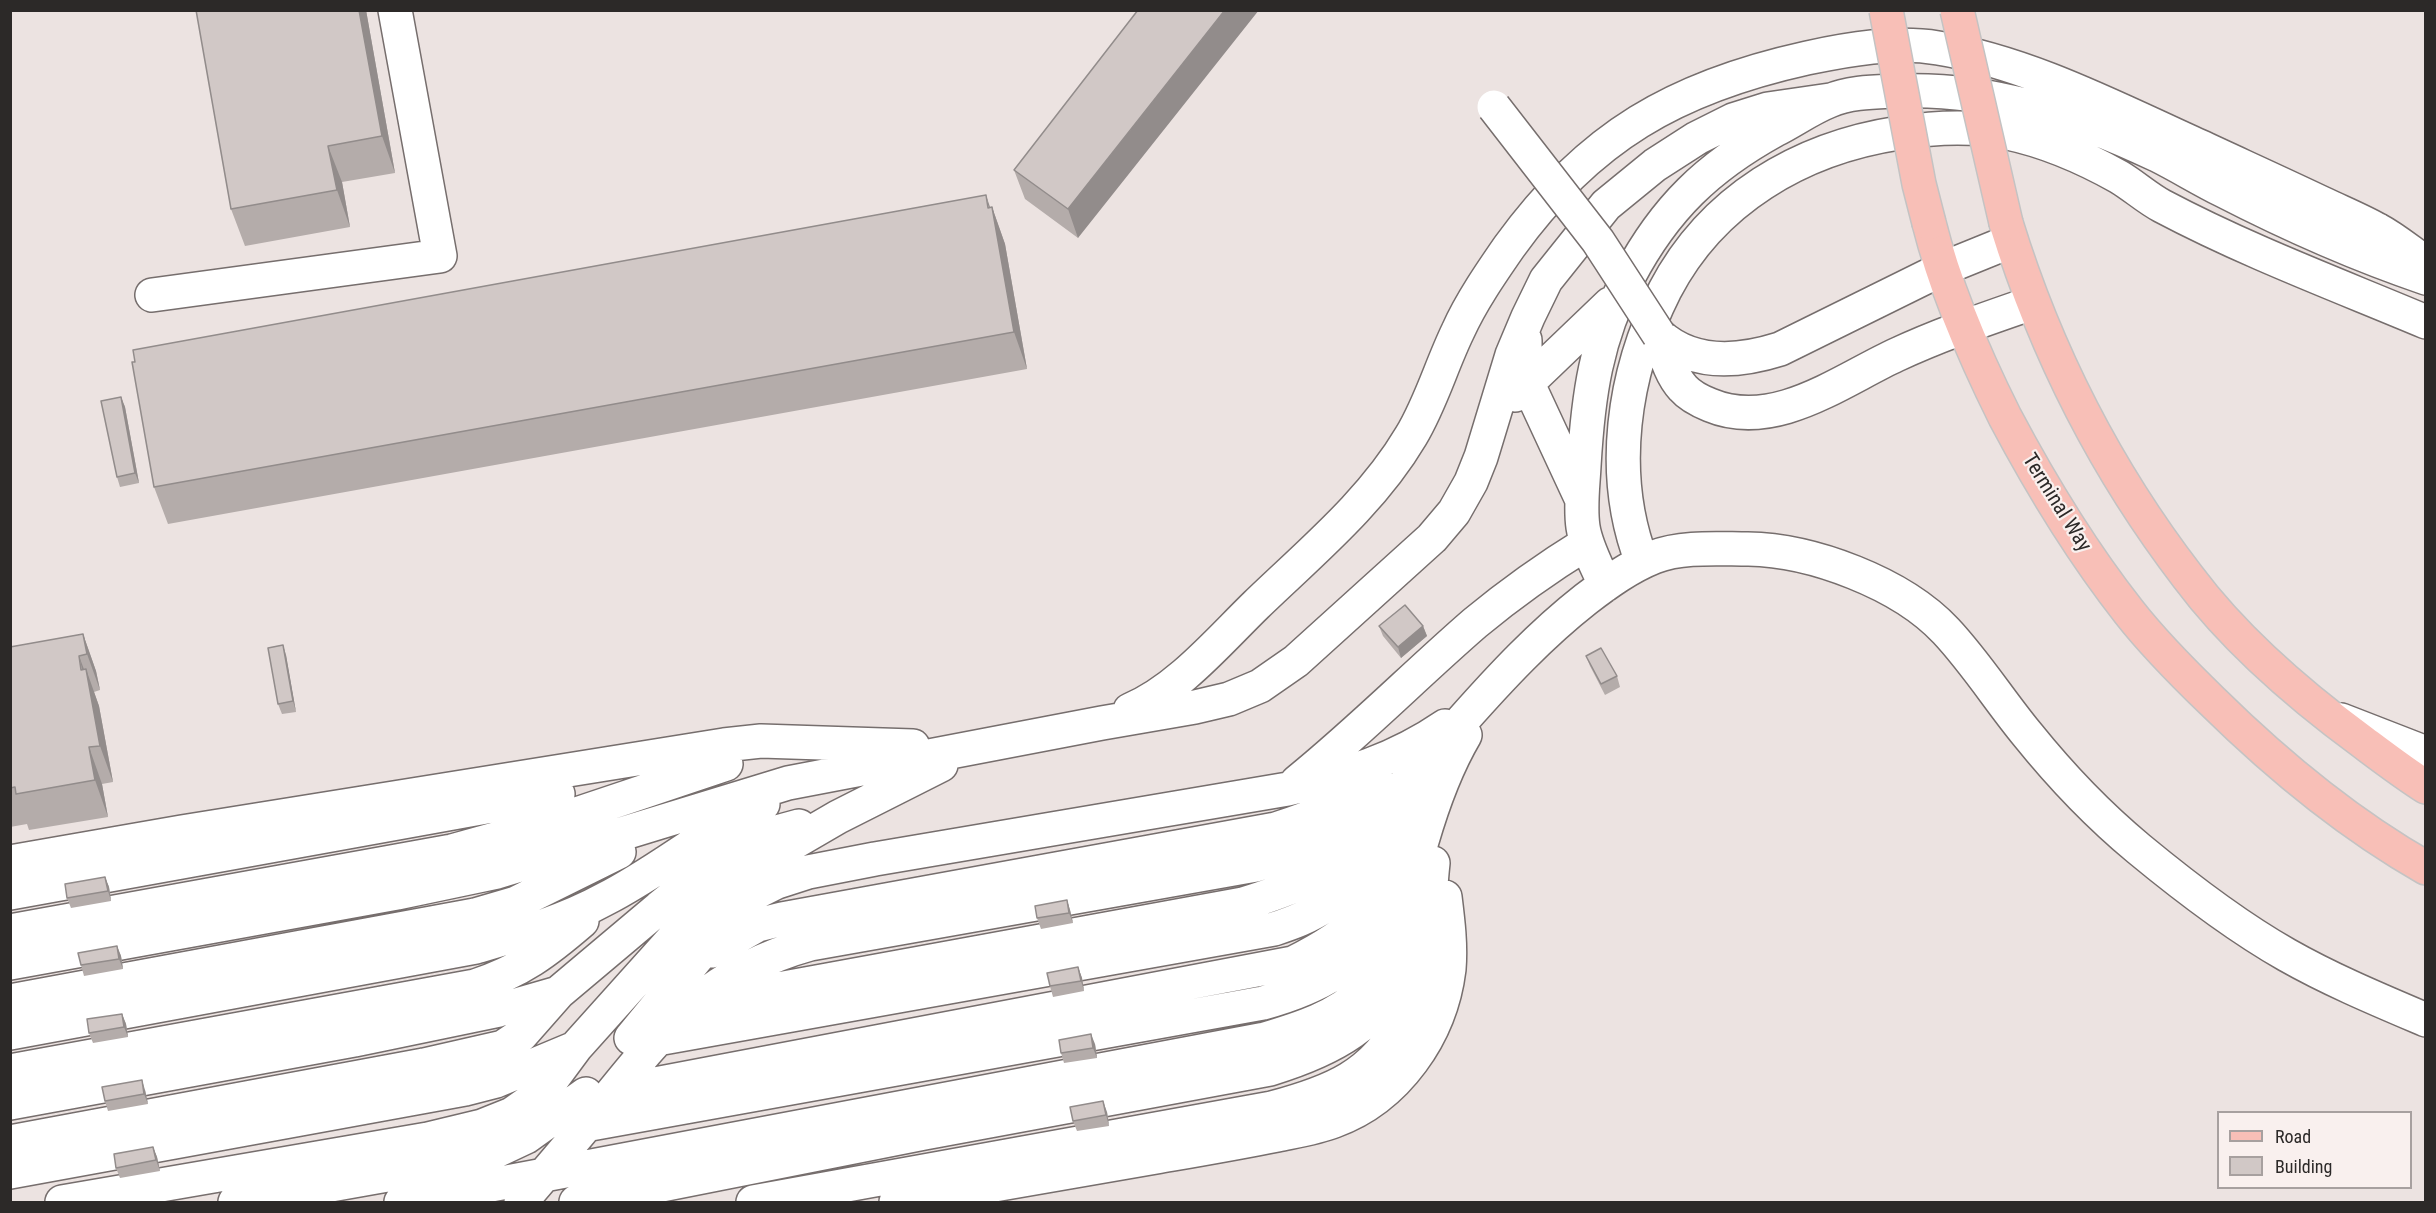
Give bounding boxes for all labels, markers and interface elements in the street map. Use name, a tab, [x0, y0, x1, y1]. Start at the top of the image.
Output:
street label: Terminal Way	[2016, 449, 2096, 557]
legend	[2217, 1111, 2412, 1189]
text: Road	[2275, 1126, 2311, 1147]
text: Building	[2275, 1156, 2332, 1177]

